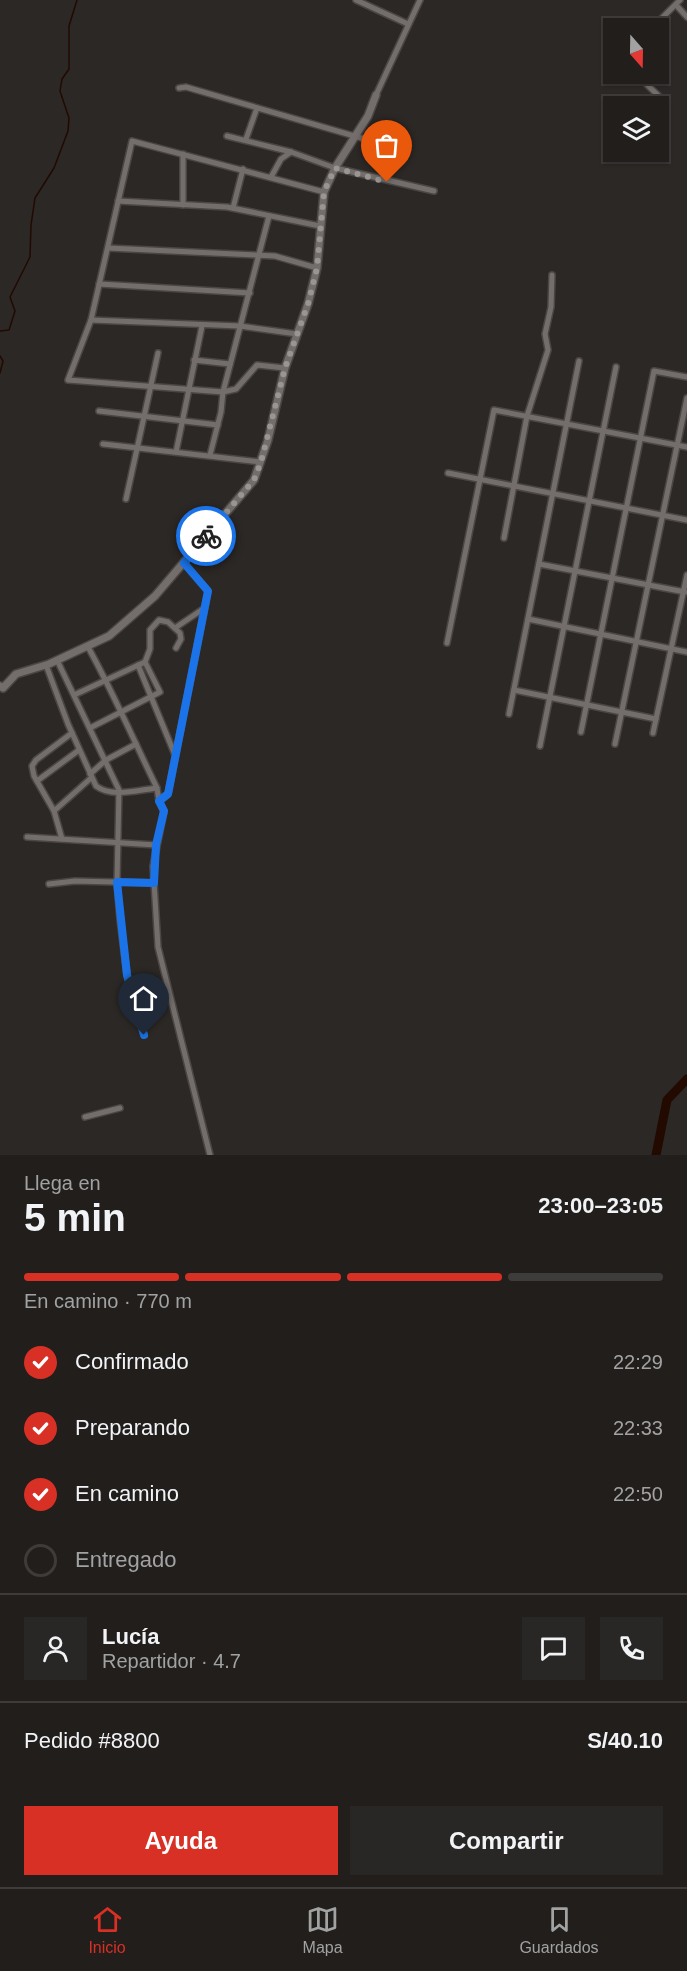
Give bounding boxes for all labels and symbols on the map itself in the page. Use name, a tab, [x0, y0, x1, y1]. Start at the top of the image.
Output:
north arrow	[603, 18, 669, 84]
pin	[361, 120, 412, 182]
courier	[176, 506, 236, 566]
pin	[118, 973, 169, 1035]

